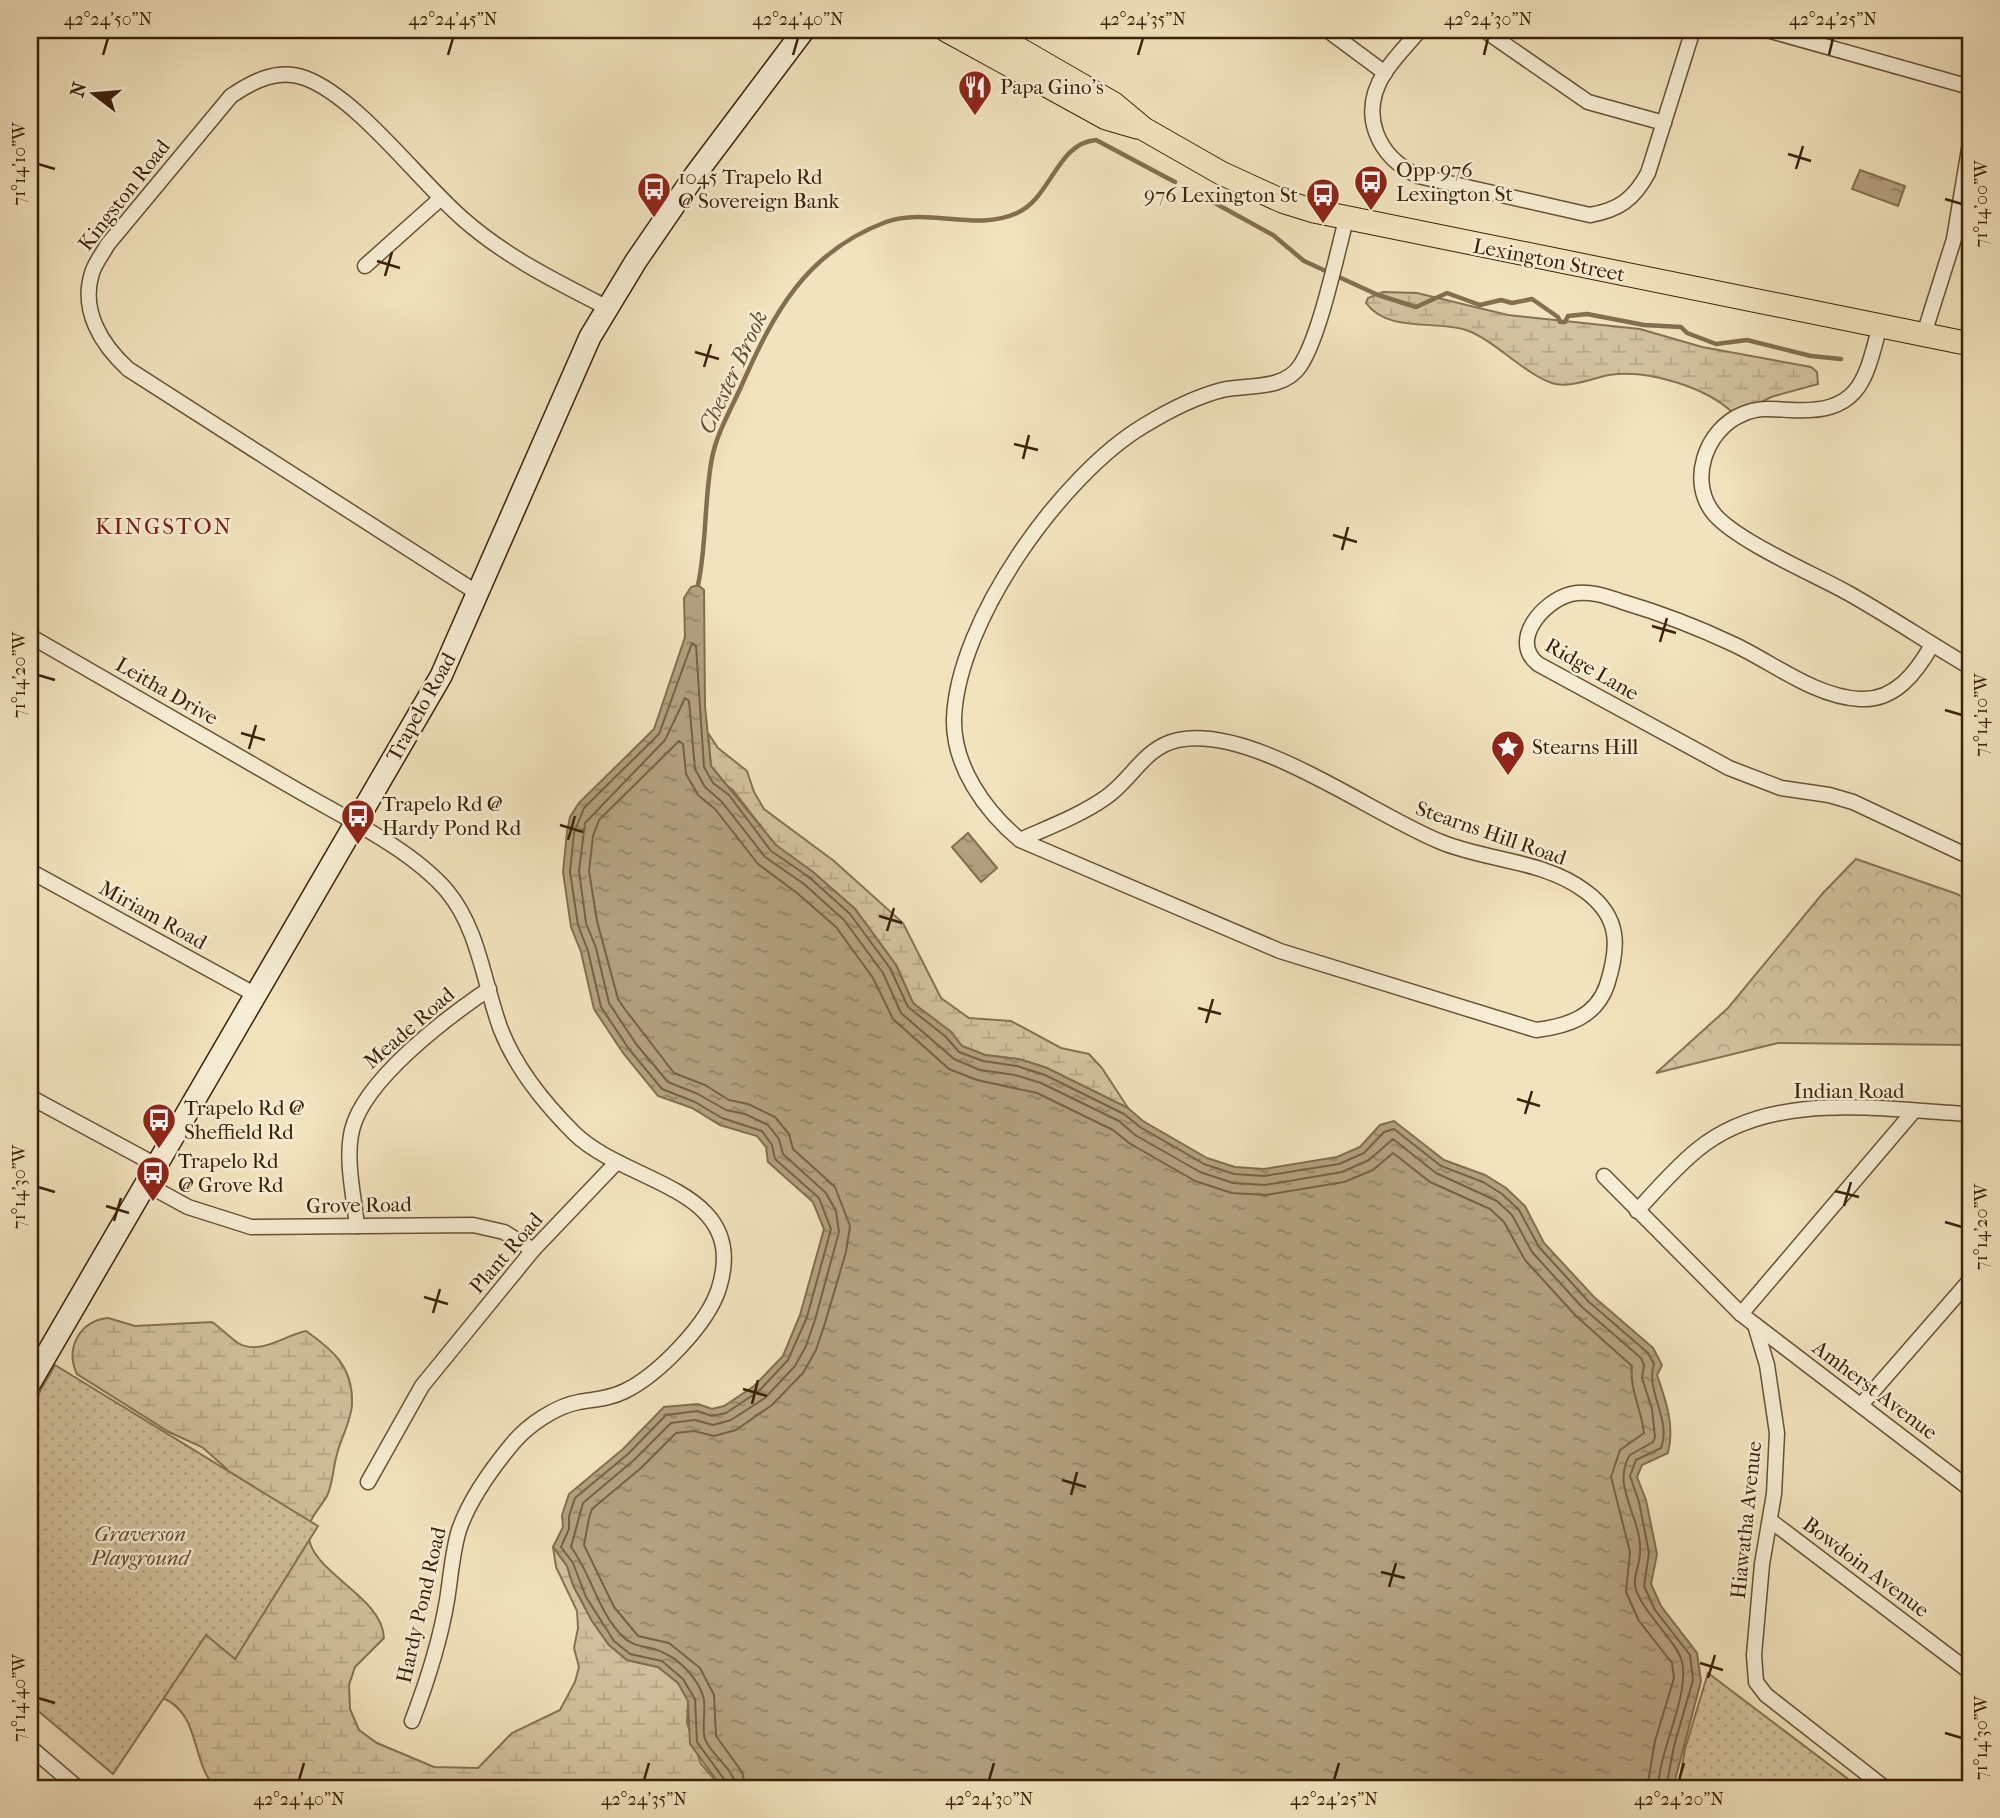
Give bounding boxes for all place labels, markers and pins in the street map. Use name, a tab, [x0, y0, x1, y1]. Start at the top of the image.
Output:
restaurant icon: Papa Gino's	[956, 68, 994, 117]
place label: Papa Gino's	[1000, 75, 1104, 99]
place label: Opp 976 Lexington St	[1396, 158, 1513, 206]
bus stop icon: Opp 976 Lexington St	[1352, 163, 1390, 212]
place label: 1045 Trapelo Rd @ Sovereign Bank	[678, 165, 840, 213]
bus stop icon: 1045 Trapelo Rd @ Sovereign Bank	[635, 170, 673, 219]
bus stop icon: 976 Lexington St	[1304, 176, 1342, 225]
place label: 976 Lexington St	[1144, 183, 1298, 207]
place icon: Stearns Hill	[1489, 728, 1527, 777]
place label: Stearns Hill	[1532, 735, 1638, 759]
place label: Trapelo Rd @ Hardy Pond Rd	[382, 792, 522, 840]
bus stop icon: Trapelo Rd @ Hardy Pond Rd	[339, 797, 377, 846]
place label: Trapelo Rd @ Sheffield Rd	[184, 1096, 305, 1144]
bus stop icon: Trapelo Rd @ Sheffield Rd	[140, 1101, 178, 1150]
place label: Trapelo Rd @ Grove Rd	[178, 1149, 284, 1197]
bus stop icon: Trapelo Rd @ Grove Rd	[134, 1154, 172, 1203]

